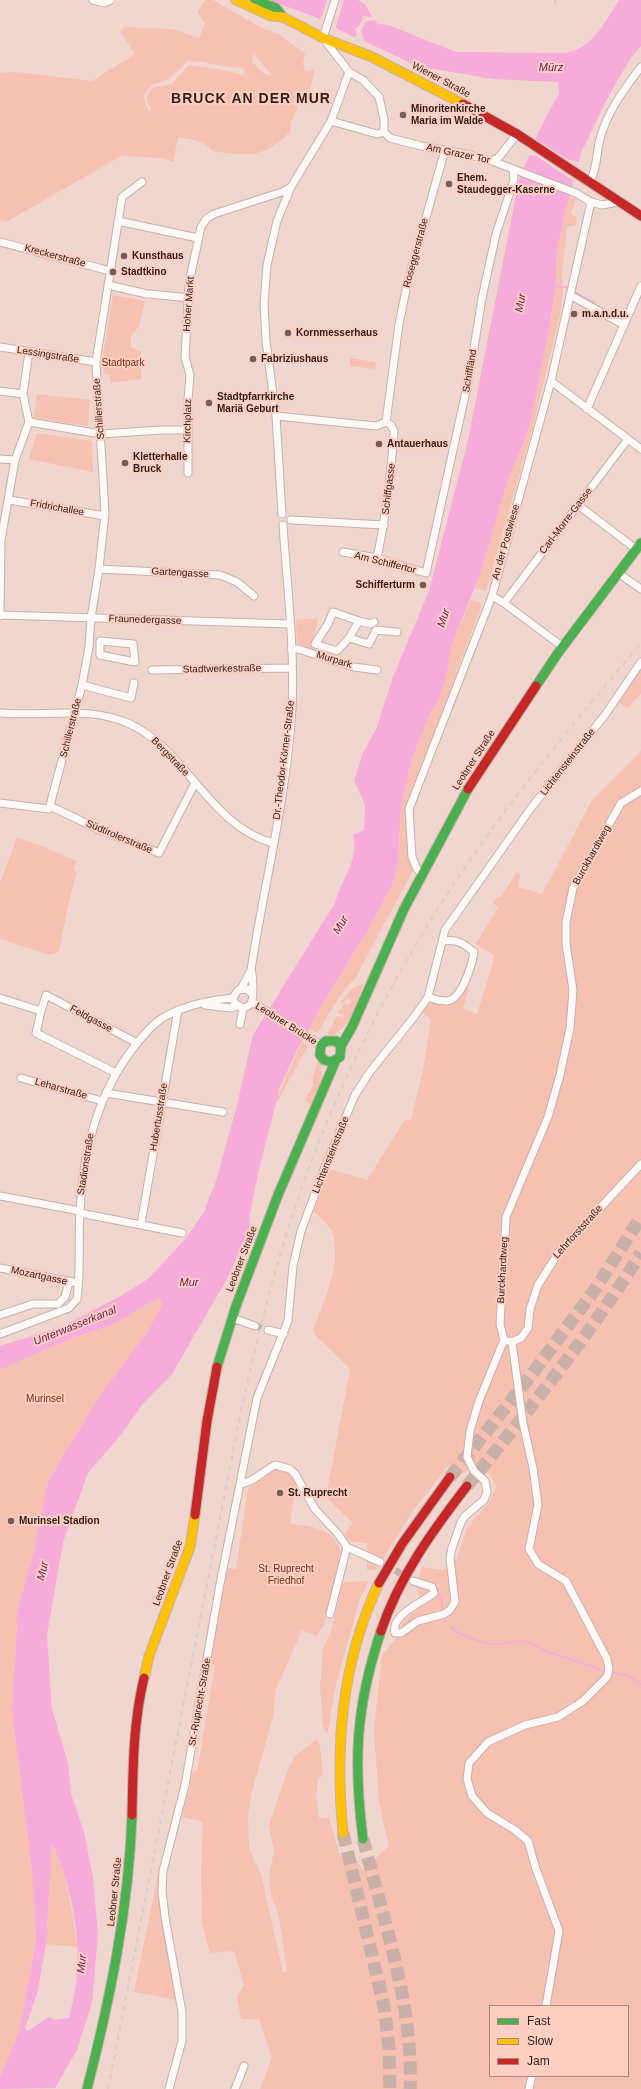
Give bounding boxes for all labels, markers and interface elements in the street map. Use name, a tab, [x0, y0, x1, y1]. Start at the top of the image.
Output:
street label: Wiener Straße	[410, 60, 472, 100]
water label: Mürz	[539, 61, 563, 75]
district label: BRUCK AN DER MUR	[171, 91, 331, 107]
place label: Minoritenkirche Maria im Walde	[411, 103, 485, 126]
marker: Minoritenkirche Maria im Walde	[398, 110, 408, 120]
street label: Am Grazer Tor	[425, 141, 491, 167]
place label: Ehem. Staudegger-Kaserne	[457, 172, 555, 196]
marker: Ehem. Staudegger-Kaserne	[444, 179, 454, 189]
street label: Roseggerstraße	[401, 217, 431, 289]
street label: Kreckerstraße	[23, 242, 87, 270]
place label: Kunsthaus	[132, 250, 184, 262]
marker: Kunsthaus	[119, 251, 129, 261]
place label: Stadtkino	[121, 266, 167, 278]
marker: Stadtkino	[108, 267, 118, 277]
street label: Hoher Markt	[181, 276, 197, 332]
water label: Mur	[513, 293, 529, 313]
place label: m.a.n.d.u.	[582, 308, 629, 320]
marker: m.a.n.d.u.	[569, 309, 579, 319]
place label: Kornmesserhaus	[296, 327, 378, 339]
marker: Kornmesserhaus	[283, 328, 293, 338]
street label: Lessingstraße	[16, 344, 80, 366]
street label: Schiffländ	[460, 348, 480, 394]
place label: Fabriziushaus	[261, 353, 328, 365]
marker: Fabriziushaus	[248, 354, 258, 364]
park label: Stadtpark	[102, 357, 144, 369]
street label: Schillerstraße	[91, 378, 107, 440]
place label: Stadtpfarrkirche Mariä Geburt	[217, 391, 294, 414]
marker: Stadtpfarrkirche Mariä Geburt	[204, 398, 214, 408]
street label: Kirchplatz	[182, 399, 194, 443]
place label: Antauerhaus	[387, 438, 448, 450]
marker: Antauerhaus	[374, 439, 384, 449]
place label: Kletterhalle Bruck	[133, 451, 187, 474]
marker: Kletterhalle Bruck	[120, 458, 130, 468]
street label: Schiffgasse	[380, 463, 398, 515]
street label: Carl-Morre-Gasse	[537, 485, 595, 557]
street label: Fridrichallee	[29, 497, 85, 519]
street label: An der Postwiese	[490, 503, 522, 581]
street label: Am Schiffertor	[353, 550, 417, 576]
street label: Gartengasse	[151, 566, 209, 580]
place label: Schifferturm	[356, 579, 415, 591]
marker: Schifferturm	[418, 580, 428, 590]
water label: Mur	[435, 607, 453, 629]
street label: Fraunedergasse	[108, 613, 182, 627]
street label: Murpark	[315, 649, 353, 671]
street label: Stadtwerkestraße	[183, 662, 261, 676]
street label: Schillerstraße	[58, 697, 84, 759]
street label: Dr.-Theodor-Körner-Straße	[271, 700, 297, 820]
street label: Lichtensteinstraße	[538, 726, 598, 798]
street label: Leobner Straße	[450, 728, 498, 792]
street label: Bergstraße	[149, 735, 191, 779]
street label: Südtirolerstraße	[84, 818, 154, 856]
street label: Burckhardtweg	[571, 823, 613, 887]
water label: Mur	[330, 913, 352, 937]
street label: Leobner Brücke	[253, 1000, 319, 1048]
street label: Feldgasse	[68, 1003, 114, 1035]
street label: Leharstraße	[33, 1076, 89, 1102]
street label: Hubertusstraße	[148, 1082, 170, 1152]
street label: Lichtensteinstraße	[310, 1115, 352, 1195]
street label: Stadionstraße	[75, 1132, 97, 1196]
street label: Lehrforststraße	[551, 1203, 605, 1261]
street label: Leobner Straße	[224, 1224, 260, 1294]
street label: Burckhardtweg	[495, 1236, 511, 1304]
street label: Mozartgasse	[10, 1264, 68, 1288]
water label: Mur	[180, 1276, 198, 1290]
water label: Unterwasserkanal	[32, 1303, 118, 1349]
park label: Murinsel	[26, 1393, 64, 1405]
place label: St. Ruprecht	[288, 1487, 347, 1499]
marker: St. Ruprecht	[275, 1488, 285, 1498]
place label: Murinsel Stadion	[19, 1515, 100, 1527]
marker: Murinsel Stadion	[6, 1516, 16, 1526]
street label: Leobner Straße	[150, 1538, 186, 1608]
water label: Mur	[34, 1560, 52, 1582]
park label: St. Ruprecht Friedhof	[258, 1563, 314, 1586]
street label: St.-Ruprecht-Straße	[186, 1657, 214, 1747]
street label: Leobner Straße	[105, 1857, 125, 1927]
water label: Mur	[74, 1954, 90, 1974]
legend	[489, 2005, 629, 2077]
text: Fast	[527, 2014, 550, 2028]
text: Slow	[527, 2034, 553, 2048]
text: Jam	[527, 2054, 550, 2068]

